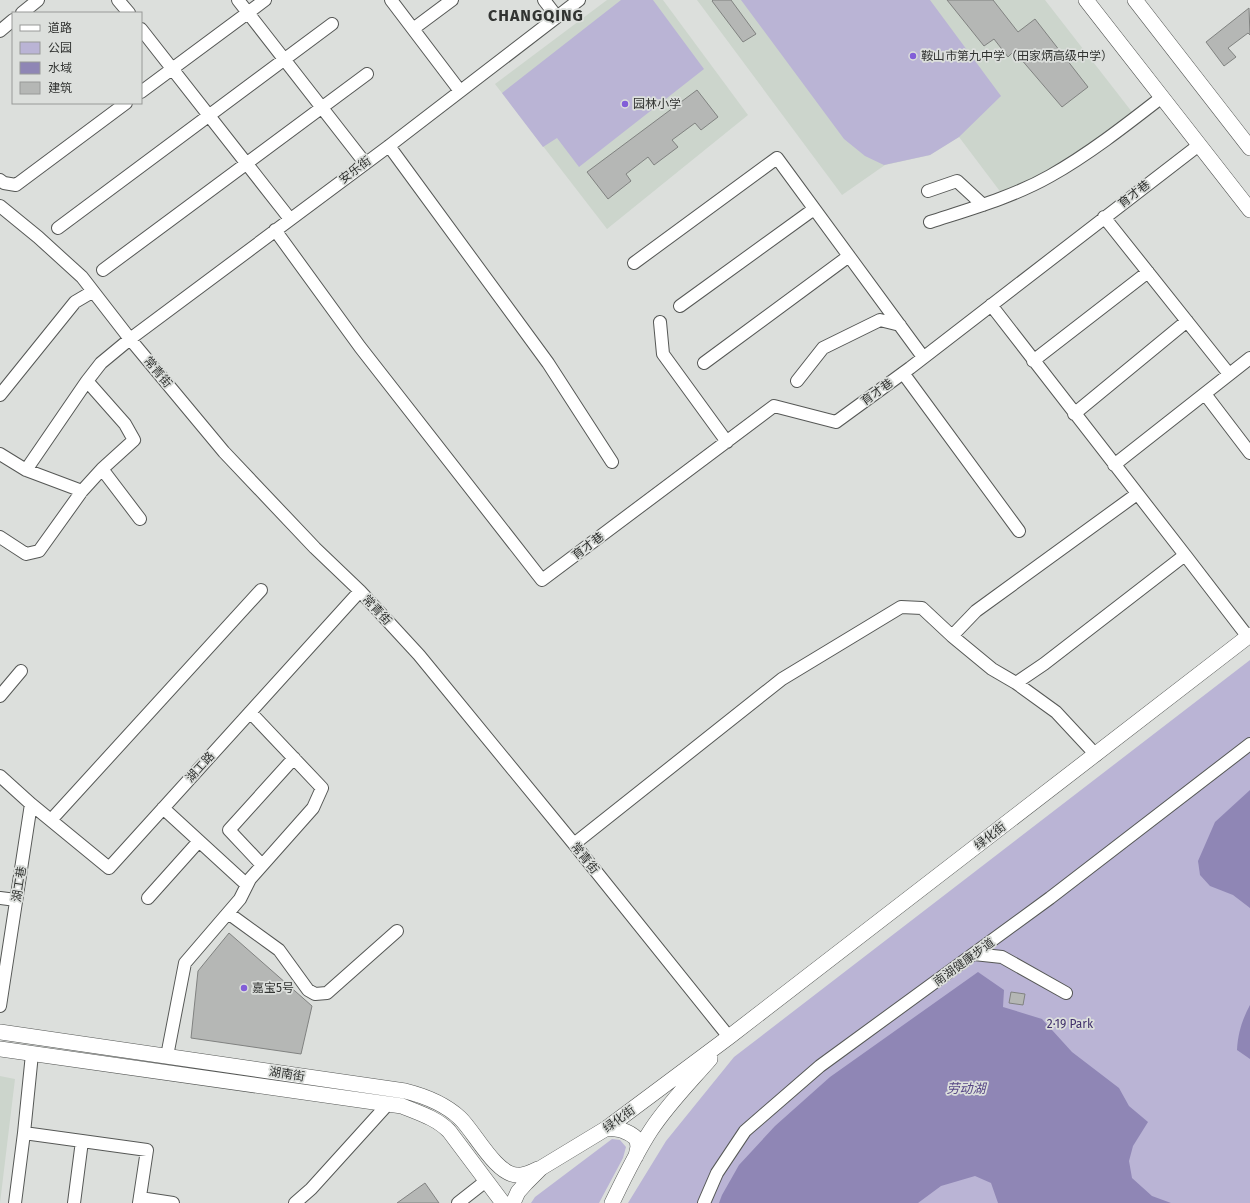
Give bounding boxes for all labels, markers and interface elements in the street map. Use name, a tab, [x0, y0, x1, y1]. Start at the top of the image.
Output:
district label: CHANGQING	[488, 6, 584, 25]
legend	[12, 12, 142, 104]
text: 道路	[48, 21, 72, 35]
text: 公园	[48, 41, 72, 55]
place label: 鞍山市第九中学（田家炳高级中学）	[921, 49, 1113, 63]
marker: 鞍山市第九中学（田家炳高级中学）	[908, 51, 918, 61]
text: 水域	[48, 61, 72, 75]
text: 建筑	[48, 81, 72, 95]
place label: 园林小学	[633, 97, 681, 111]
marker: 园林小学	[620, 99, 630, 109]
street label: 安乐街	[336, 154, 374, 186]
street label: 育才巷	[1116, 177, 1152, 211]
street label: 常青街	[141, 354, 175, 390]
street label: 育才巷	[858, 376, 896, 408]
street label: 育才巷	[569, 530, 607, 562]
street label: 常青街	[360, 592, 394, 628]
street label: 湖工路	[183, 749, 217, 785]
street label: 绿化街	[972, 819, 1008, 853]
street label: 常青街	[568, 840, 602, 876]
street label: 湖工巷	[9, 865, 29, 903]
street label: 南湖健康步道	[931, 935, 997, 989]
place label: 嘉宝5号	[252, 981, 294, 995]
marker: 嘉宝5号	[239, 983, 249, 993]
park label: 2·19 Park	[1047, 1017, 1094, 1031]
street label: 湖南街	[268, 1064, 306, 1084]
water label: 劳动湖	[946, 1081, 987, 1096]
street label: 绿化街	[600, 1103, 638, 1135]

